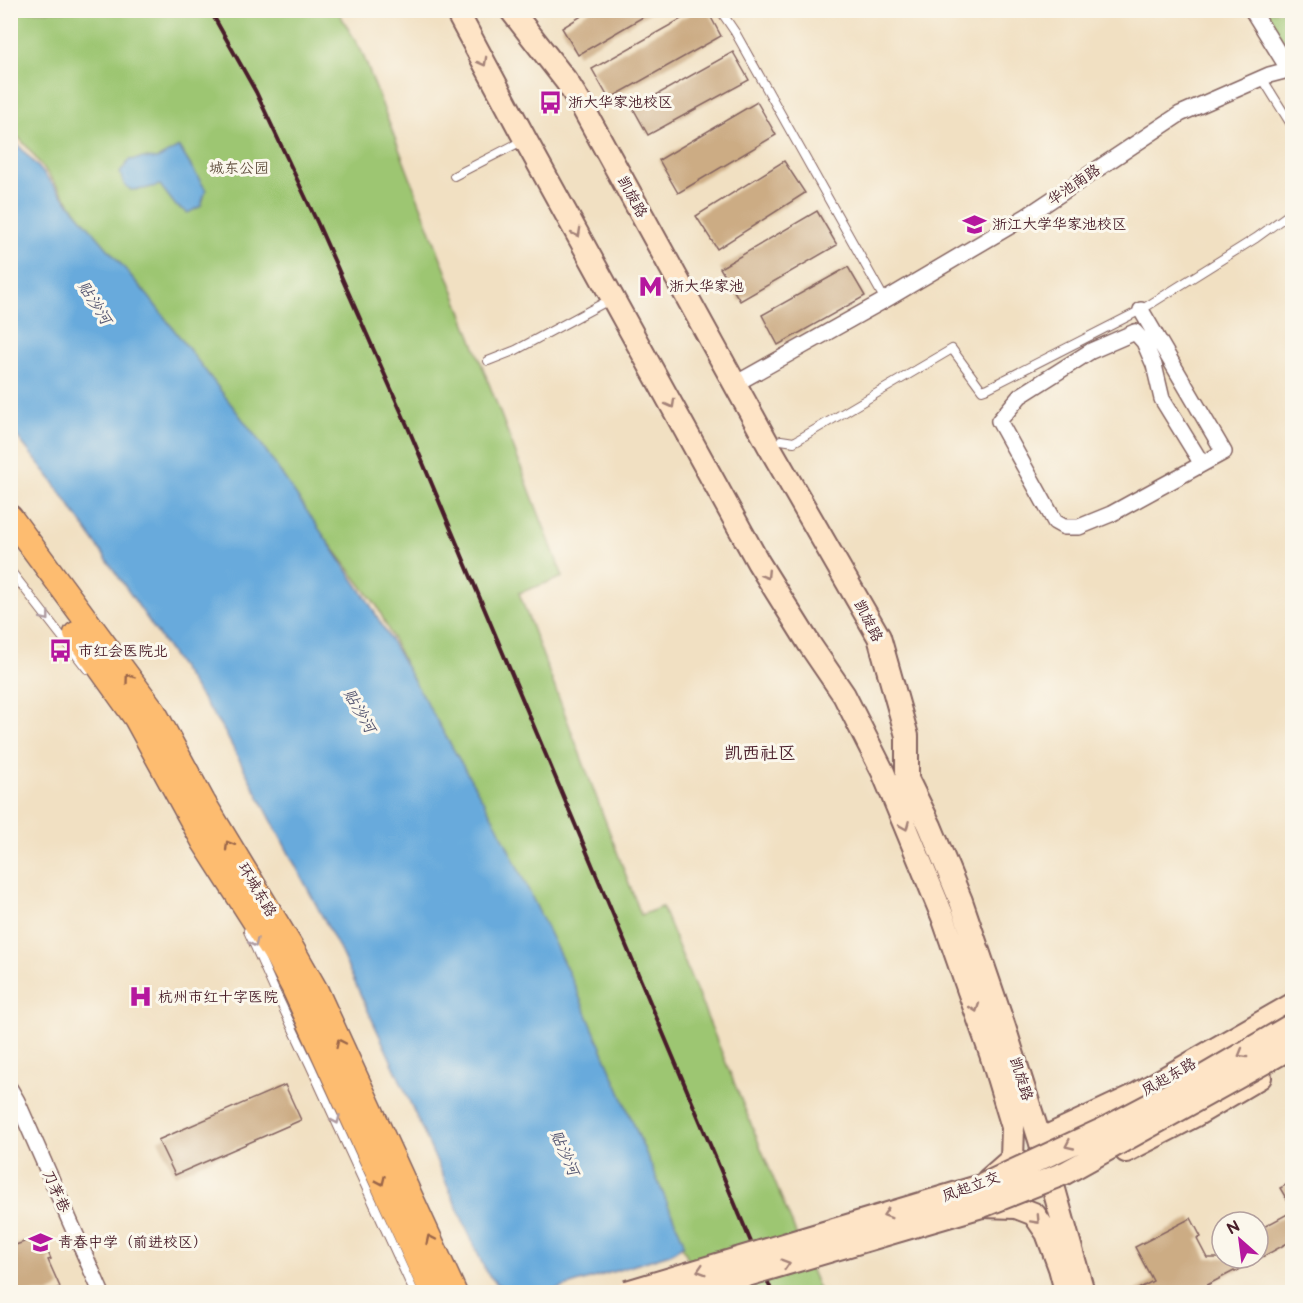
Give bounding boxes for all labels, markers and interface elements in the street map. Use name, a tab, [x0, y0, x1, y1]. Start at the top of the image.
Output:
one-way arrow	[476, 56, 487, 67]
bus stop icon: 浙大华家池校区	[537, 89, 563, 115]
place label: 浙大华家池校区	[568, 93, 673, 112]
park label: 城东公园	[209, 159, 269, 178]
street label: 华池南路	[1044, 160, 1104, 210]
street label: 凯旋路	[613, 173, 651, 221]
school or university icon: 浙江大学华家池校区	[961, 211, 987, 237]
place label: 浙江大学华家池校区	[992, 215, 1127, 234]
one-way arrow	[570, 227, 581, 238]
metro station icon: 浙大华家池	[638, 273, 664, 299]
place label: 浙大华家池	[669, 277, 744, 296]
water label: 贴沙河	[73, 278, 117, 331]
one-way arrow	[664, 398, 675, 408]
one-way arrow	[758, 569, 770, 579]
street label: 凯旋路	[849, 597, 887, 645]
one-way arrow	[39, 610, 50, 621]
bus stop icon: 市红会医院北	[47, 638, 73, 664]
place label: 市红会医院北	[78, 642, 168, 661]
one-way arrow	[125, 674, 136, 685]
water label: 贴沙河	[339, 685, 381, 739]
district label: 凯西社区	[724, 743, 796, 764]
one-way arrow	[898, 820, 910, 831]
one-way arrow	[225, 841, 237, 851]
street label: 环城东路	[233, 859, 281, 921]
one-way arrow	[247, 937, 259, 948]
hospital icon: 杭州市红十字医院	[127, 984, 153, 1010]
place label: 杭州市红十字医院	[158, 988, 278, 1007]
one-way arrow	[967, 1002, 980, 1013]
one-way arrow	[335, 1038, 347, 1049]
one-way arrow	[1238, 1047, 1248, 1059]
street label: 凤起东路	[1138, 1054, 1200, 1100]
street label: 凯旋路	[1005, 1055, 1037, 1103]
one-way arrow	[328, 1114, 340, 1125]
water label: 贴沙河	[546, 1127, 584, 1182]
one-way arrow	[1065, 1137, 1076, 1149]
street label: 刀茅巷	[38, 1167, 74, 1215]
street label: 凤起立交	[940, 1168, 1002, 1206]
one-way arrow	[374, 1174, 386, 1185]
one-way arrow	[883, 1207, 893, 1219]
north arrow	[1210, 1210, 1270, 1270]
one-way arrow	[1029, 1213, 1040, 1223]
text: N	[1224, 1217, 1243, 1239]
school or university icon: 青春中学（前进校区）	[27, 1229, 53, 1255]
place label: 青春中学（前进校区）	[58, 1233, 208, 1252]
one-way arrow	[425, 1235, 437, 1246]
one-way arrow	[780, 1259, 790, 1271]
one-way arrow	[696, 1263, 707, 1275]

